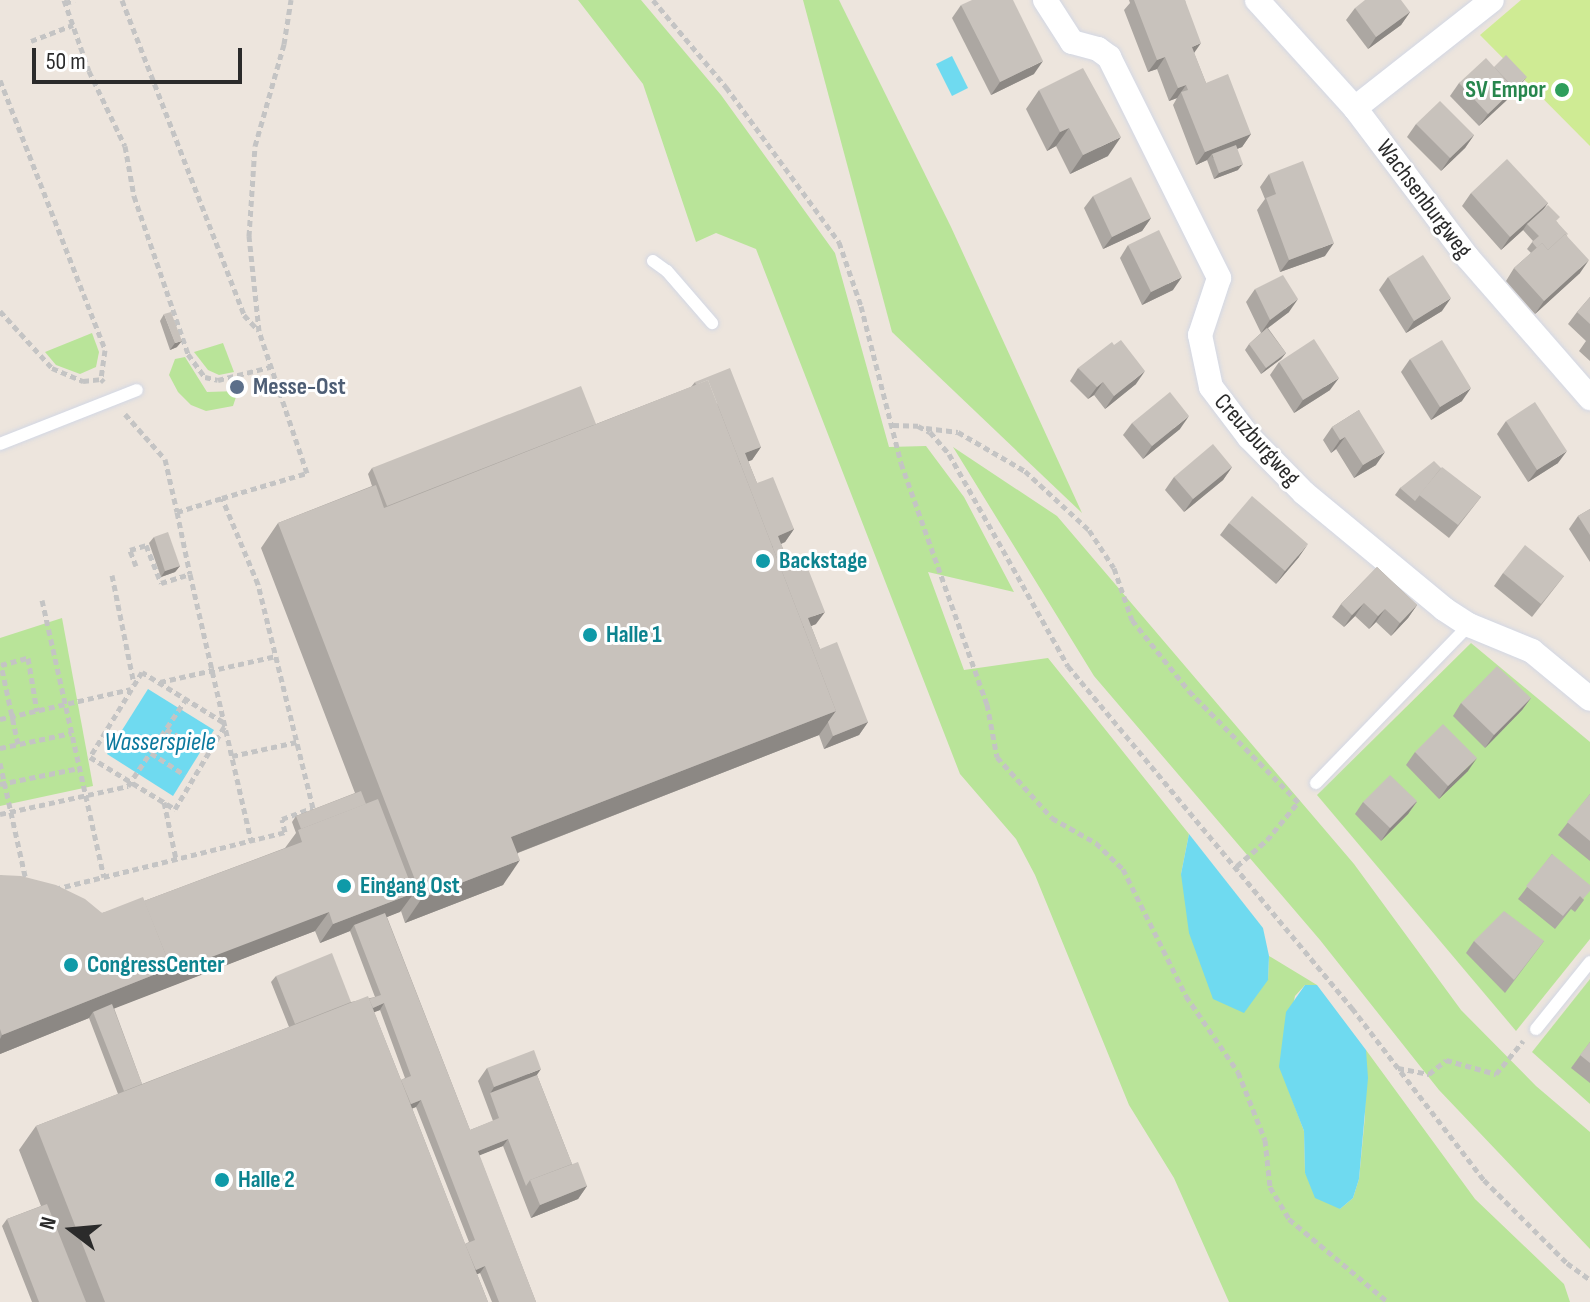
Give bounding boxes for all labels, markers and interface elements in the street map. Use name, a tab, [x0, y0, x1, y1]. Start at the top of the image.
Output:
scale bar	[36, 32, 246, 82]
text: 50 m	[46, 47, 86, 76]
place label: SV Empor	[1465, 76, 1546, 104]
marker: SV Empor	[1553, 81, 1571, 99]
street label: Wachsenburgweg	[1370, 134, 1478, 264]
place label: Messe-Ost	[253, 373, 346, 401]
marker: Messe-Ost	[228, 378, 246, 396]
street label: Creuzburgweg	[1208, 388, 1306, 492]
place label: Backstage	[779, 547, 867, 575]
marker: Backstage	[754, 552, 772, 570]
place label: Halle 1	[606, 621, 662, 649]
marker: Halle 1	[581, 626, 599, 644]
water label: Wasserspiele	[104, 727, 216, 759]
place label: Eingang Ost	[360, 872, 460, 900]
marker: Eingang Ost	[335, 877, 353, 895]
place label: CongressCenter	[87, 951, 225, 979]
marker: CongressCenter	[62, 956, 80, 974]
place label: Halle 2	[238, 1166, 295, 1194]
marker: Halle 2	[213, 1171, 231, 1189]
north arrow	[32, 1190, 112, 1270]
text: N	[34, 1214, 63, 1233]

